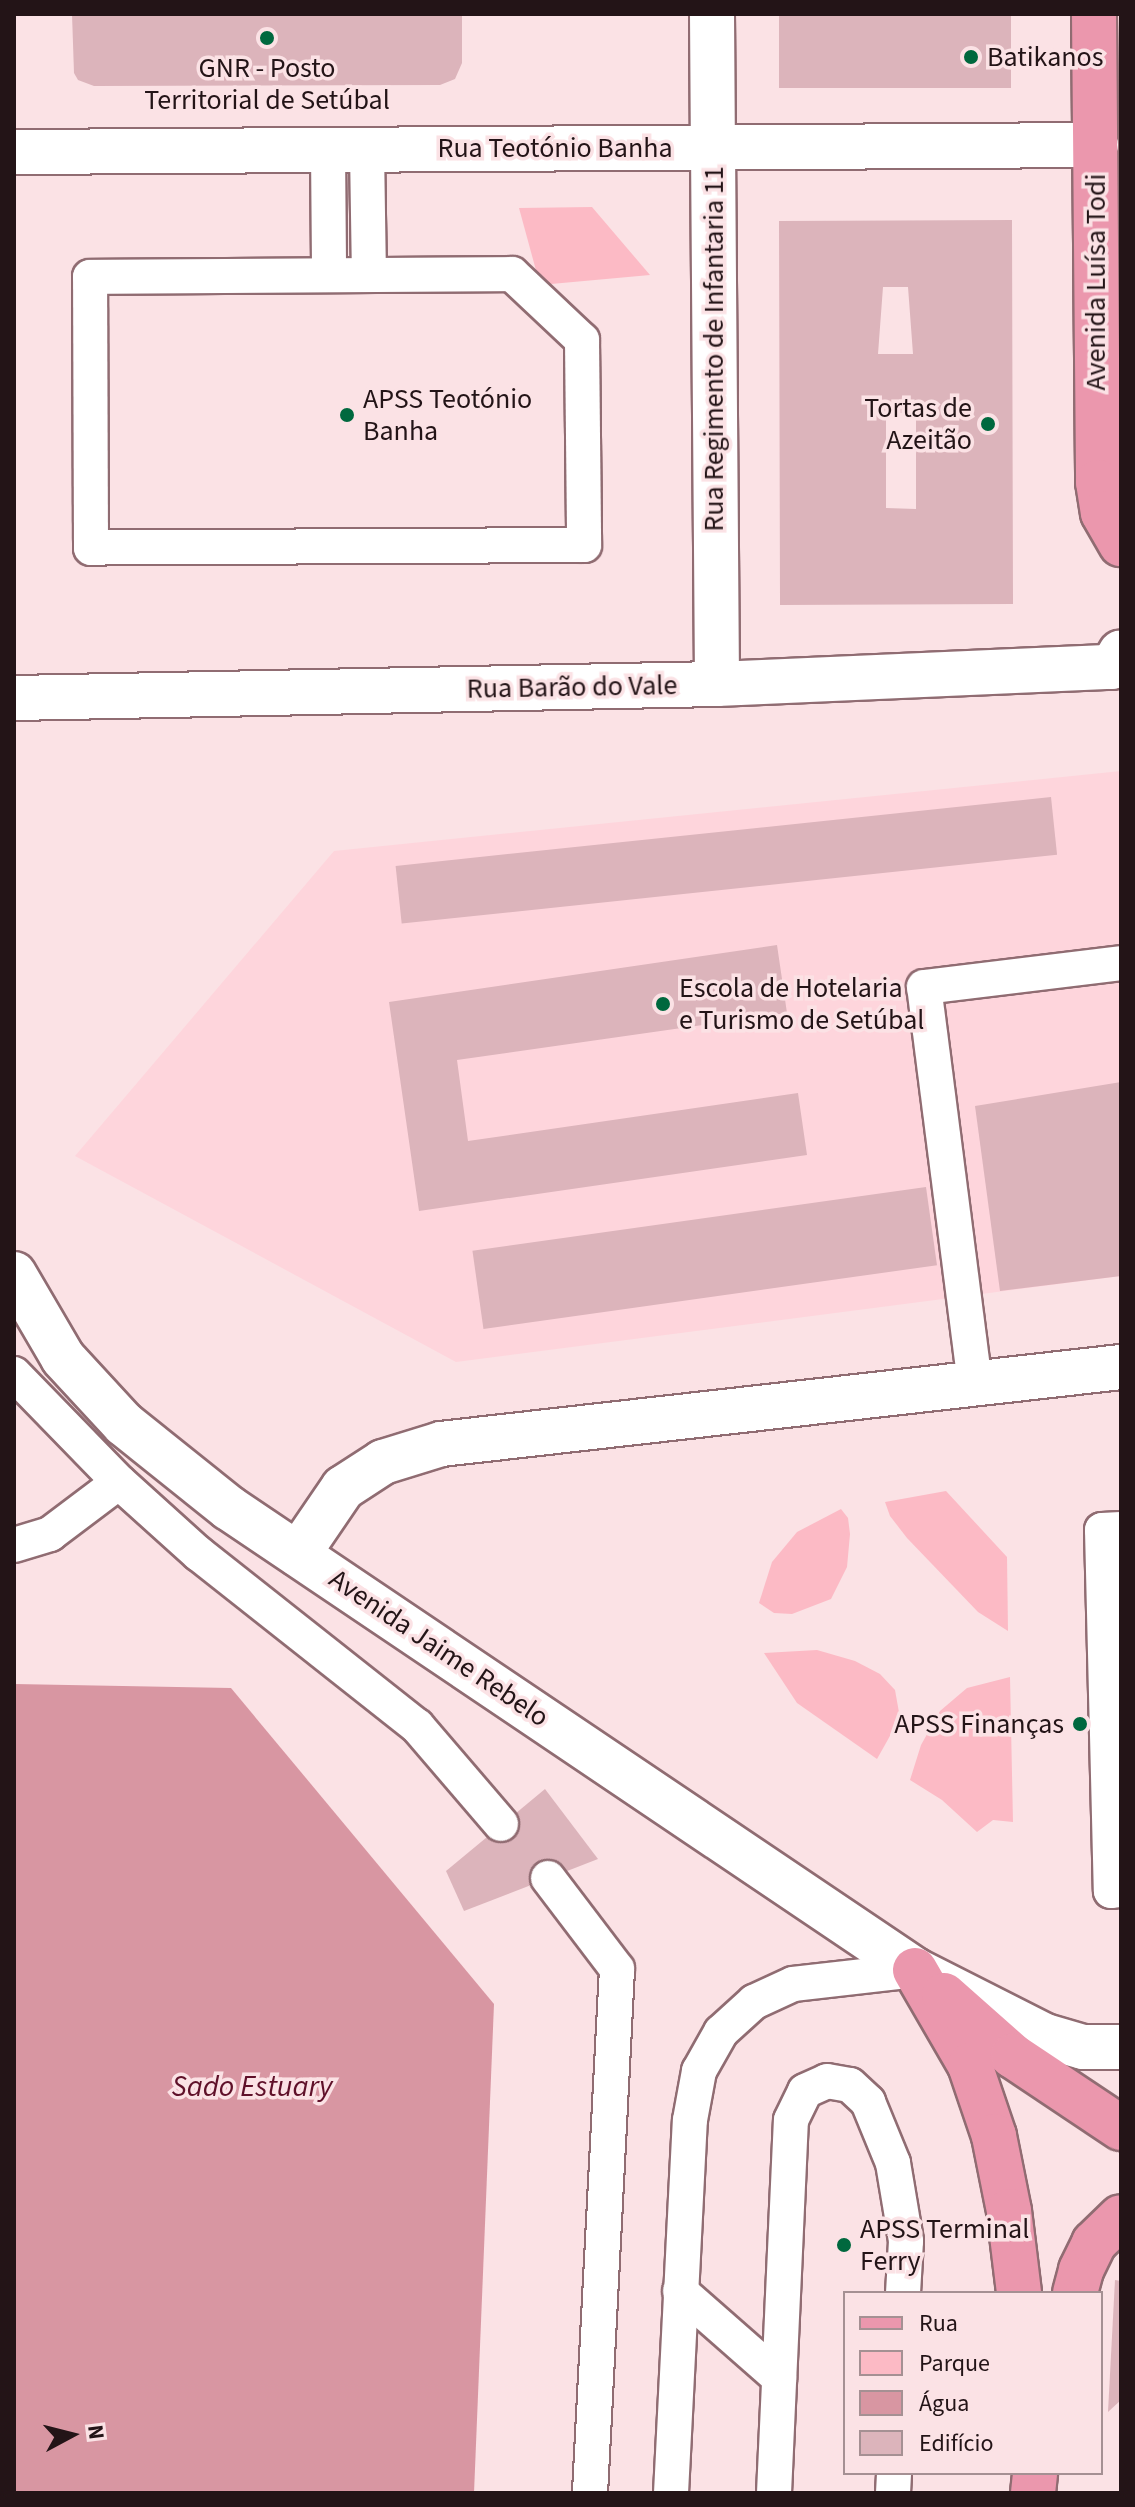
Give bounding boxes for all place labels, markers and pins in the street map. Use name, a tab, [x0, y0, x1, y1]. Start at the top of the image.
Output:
marker: GNR - Posto Territorial de Setúbal	[258, 29, 276, 47]
place label: Batikanos	[987, 40, 1103, 74]
marker: Batikanos	[962, 48, 980, 66]
place label: GNR - Posto Territorial de Setúbal	[144, 51, 390, 117]
place label: APSS Teotónio Banha	[363, 382, 532, 448]
place label: Tortas de Azeitão	[864, 391, 972, 457]
marker: APSS Teotónio Banha	[338, 406, 356, 424]
marker: Tortas de Azeitão	[979, 415, 997, 433]
place label: Escola de Hotelaria e Turismo de Setúbal	[679, 971, 924, 1037]
marker: Escola de Hotelaria e Turismo de Setúbal	[654, 995, 672, 1013]
place label: APSS Finanças	[894, 1707, 1064, 1741]
marker: APSS Finanças	[1071, 1715, 1089, 1733]
place label: APSS Terminal Ferry	[860, 2212, 1029, 2278]
marker: APSS Terminal Ferry	[835, 2236, 853, 2254]

